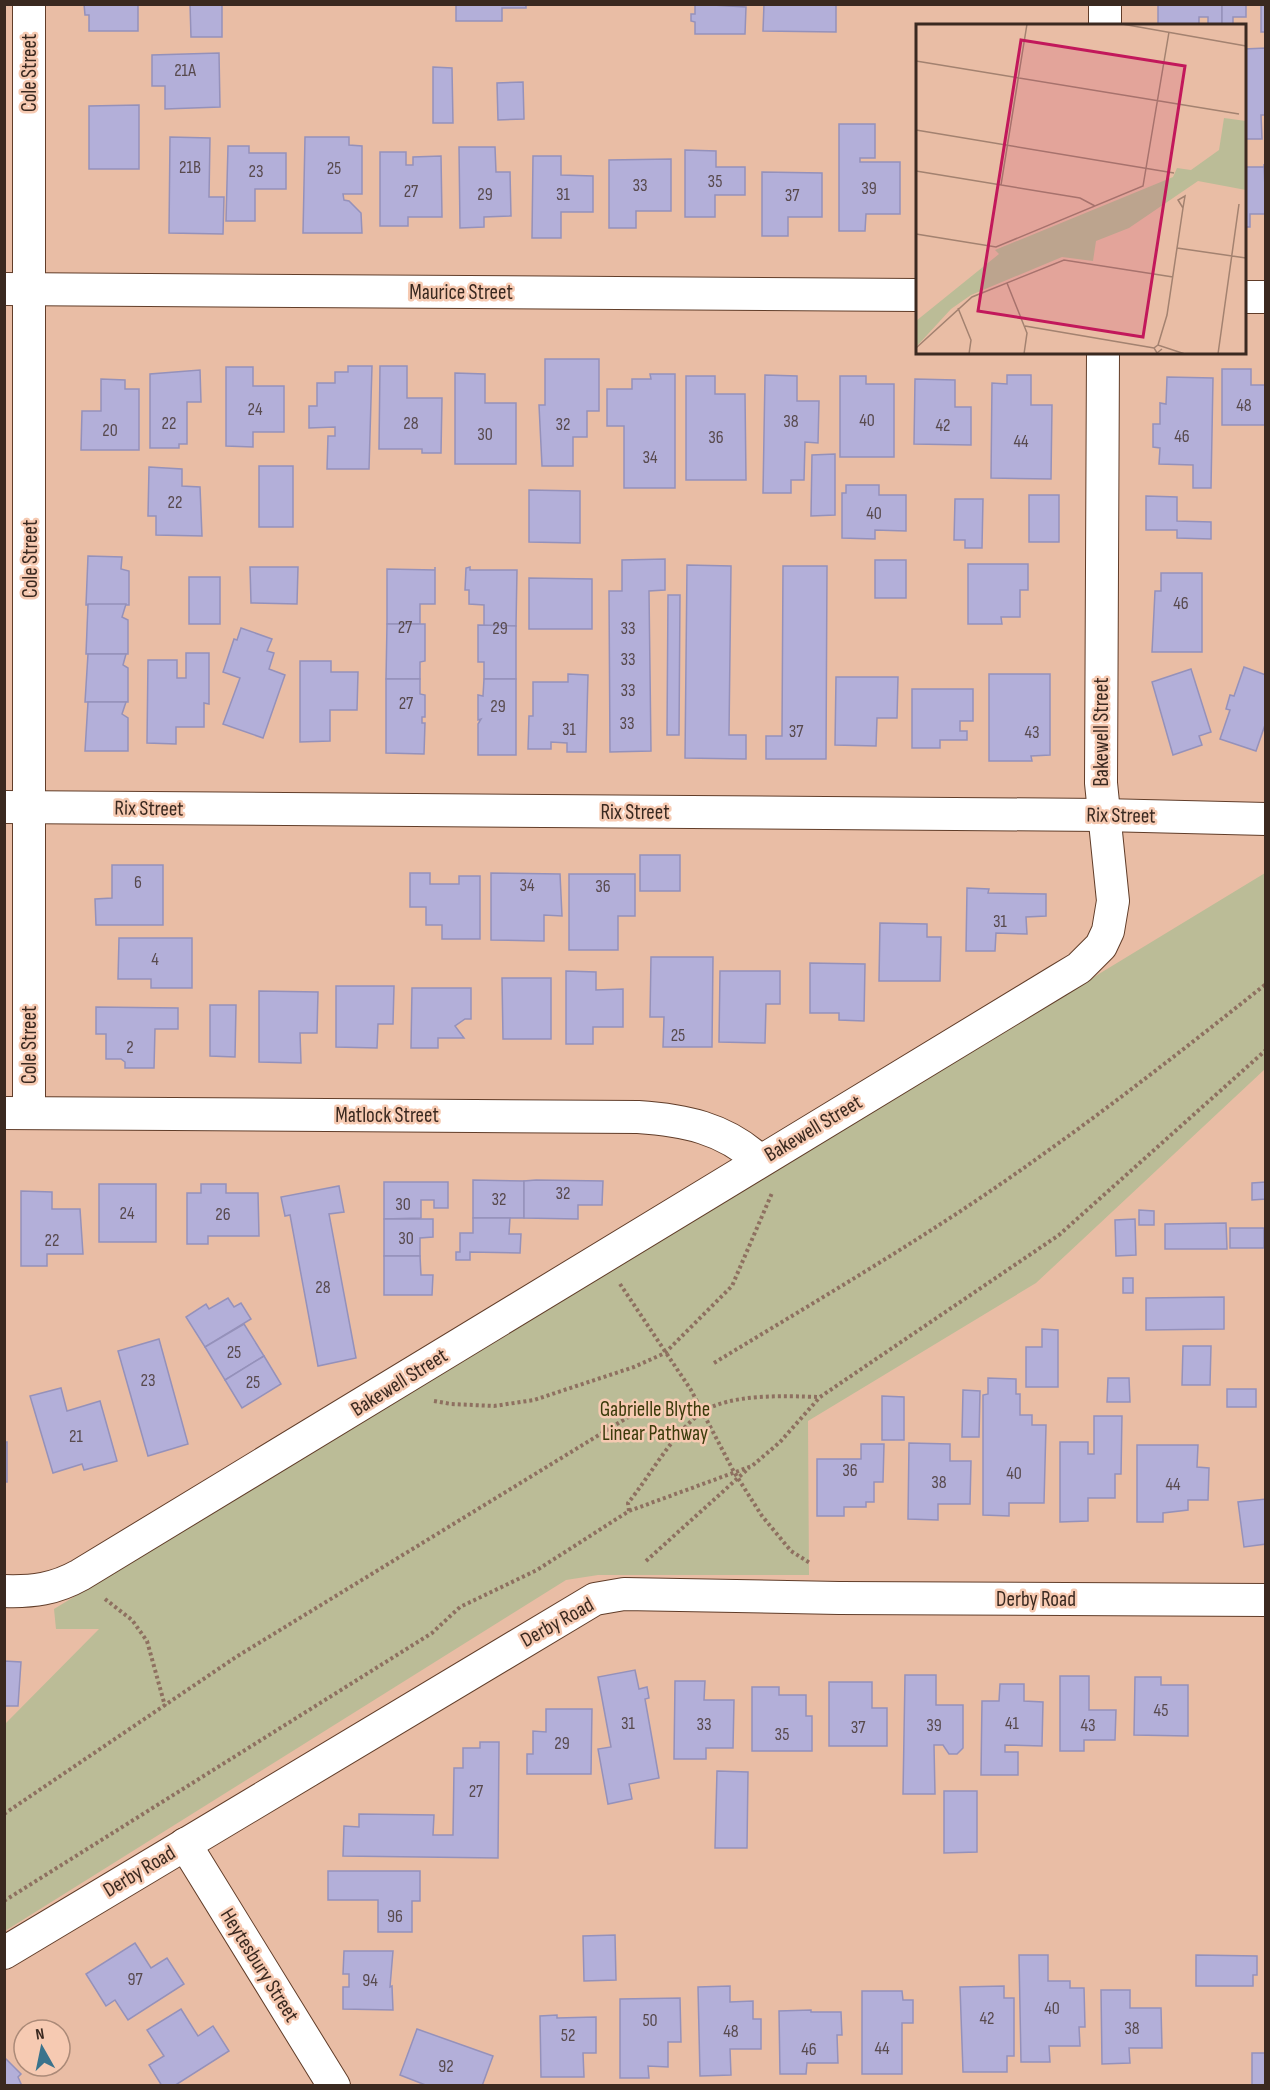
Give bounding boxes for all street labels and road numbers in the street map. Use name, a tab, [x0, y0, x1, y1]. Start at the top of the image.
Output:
street label: Cole Street	[17, 34, 42, 112]
street label: Maurice Street	[409, 280, 513, 305]
street label: Cole Street	[18, 520, 43, 598]
street label: Bakewell Street	[1089, 677, 1114, 787]
street label: Rix Street	[114, 795, 184, 822]
street label: Rix Street	[600, 800, 670, 825]
street label: Rix Street	[1086, 802, 1156, 829]
street label: Cole Street	[17, 1006, 42, 1084]
street label: Bakewell Street	[760, 1090, 866, 1167]
street label: Matlock Street	[335, 1103, 439, 1128]
street label: Bakewell Street	[346, 1343, 452, 1422]
street label: Derby Road	[996, 1587, 1076, 1612]
street label: Derby Road	[516, 1592, 598, 1653]
street label: Derby Road	[99, 1840, 180, 1903]
street label: Heytesbury Street	[215, 1904, 304, 2027]

